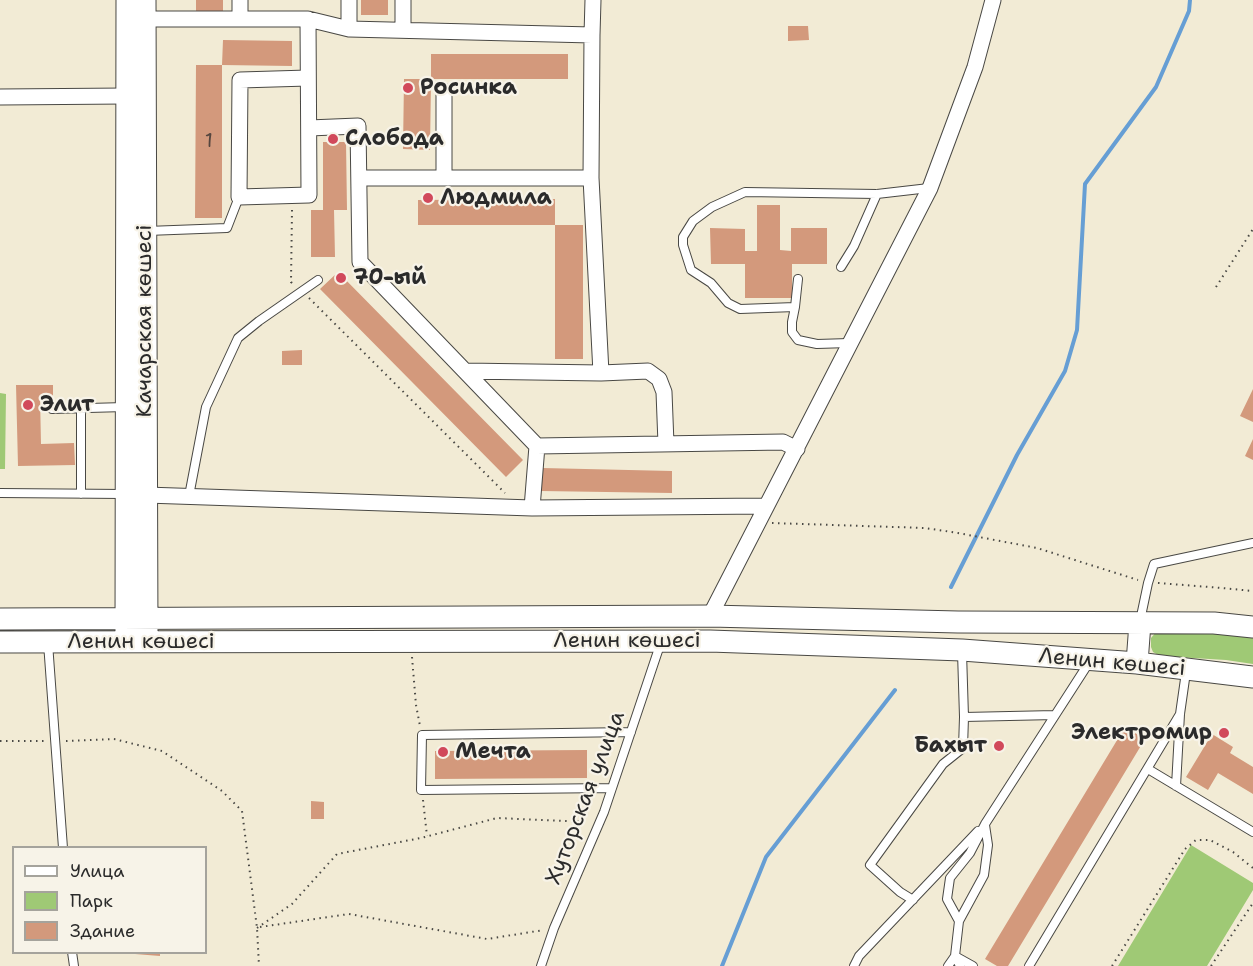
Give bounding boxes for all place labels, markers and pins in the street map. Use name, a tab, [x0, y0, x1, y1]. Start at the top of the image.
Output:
place label: Росинка	[420, 75, 517, 101]
marker: Росинка	[401, 81, 415, 95]
place label: Слобода	[345, 126, 444, 152]
marker: Слобода	[326, 132, 340, 146]
place label: Людмила	[440, 185, 552, 211]
marker: Людмила	[421, 191, 435, 205]
place label: 70-ый	[353, 265, 426, 291]
marker: 70-ый	[334, 271, 348, 285]
place label: Элит	[40, 392, 94, 418]
marker: Элит	[21, 398, 35, 412]
place label: Электромир	[1071, 720, 1212, 746]
marker: Электромир	[1217, 726, 1231, 740]
place label: Бахыт	[914, 733, 987, 759]
place label: Мечта	[455, 739, 531, 765]
marker: Бахыт	[992, 739, 1006, 753]
marker: Мечта	[436, 745, 450, 759]

